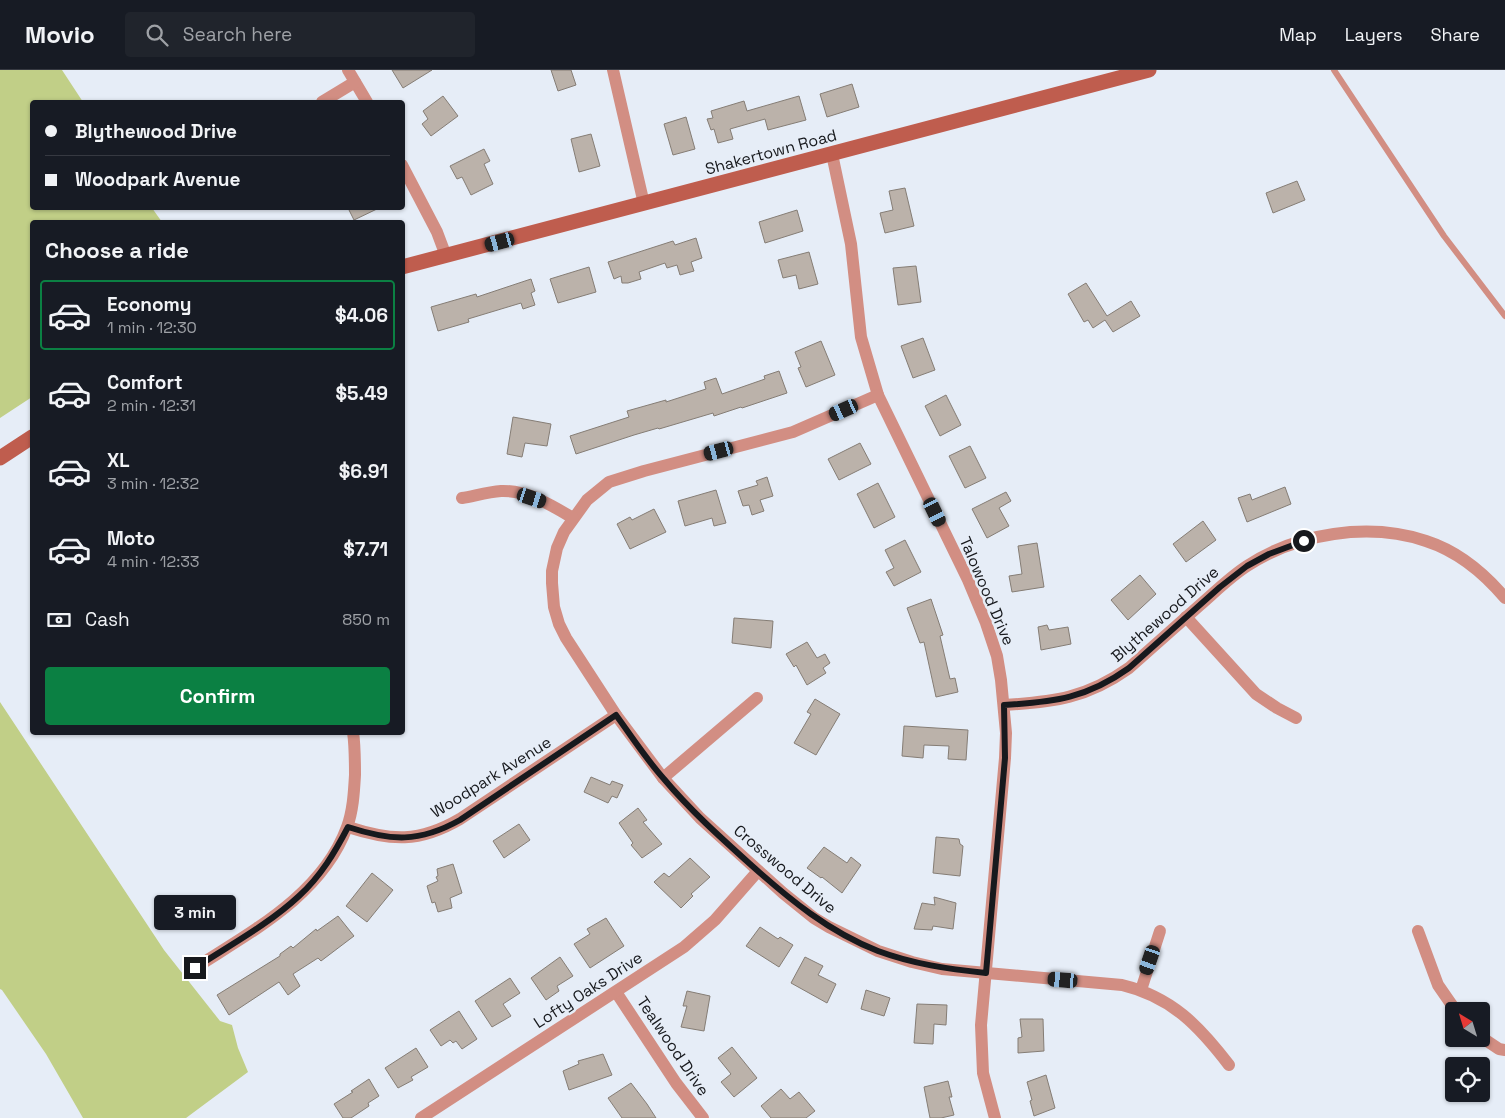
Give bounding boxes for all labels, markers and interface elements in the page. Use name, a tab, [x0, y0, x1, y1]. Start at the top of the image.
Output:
search box	[125, 12, 475, 57]
text: Movio	[25, 19, 95, 50]
icon: search	[143, 21, 171, 49]
text: Search here	[183, 22, 292, 47]
text: Map	[1279, 23, 1317, 46]
text: Layers	[1345, 23, 1402, 46]
text: Share	[1430, 23, 1480, 46]
text: Blythewood Drive	[75, 119, 237, 144]
street label: Shakertown Road	[703, 124, 839, 180]
text: Woodpark Avenue	[75, 167, 240, 192]
car	[483, 231, 516, 253]
text: Choose a ride	[45, 236, 189, 264]
text: Economy	[107, 292, 191, 317]
icon: car	[47, 293, 92, 338]
text: $4.06	[335, 303, 388, 328]
text: 1 min · 12:30	[107, 317, 197, 338]
text: Comfort	[107, 370, 183, 395]
icon: car	[47, 371, 92, 416]
text: $5.49	[336, 381, 388, 406]
text: 2 min · 12:31	[107, 395, 196, 416]
car	[827, 397, 860, 423]
car	[702, 440, 735, 462]
text: XL	[107, 448, 130, 473]
icon: car	[47, 449, 92, 494]
text: $6.91	[339, 459, 388, 484]
text: 3 min · 12:32	[107, 473, 199, 494]
car	[515, 486, 548, 510]
car	[921, 495, 948, 529]
text: Moto	[107, 526, 155, 551]
icon: car	[47, 527, 92, 572]
route start	[1293, 530, 1315, 552]
street label: Talowood Drive	[955, 533, 1019, 649]
text: $7.71	[343, 537, 388, 562]
text: 4 min · 12:33	[107, 551, 200, 572]
street label: Blythewood Drive	[1107, 561, 1223, 667]
icon: cash	[45, 606, 73, 634]
text: Cash	[85, 607, 130, 632]
text: 850 m	[342, 609, 390, 630]
button: Confirm	[45, 667, 390, 725]
street label: Woodpark Avenue	[427, 731, 555, 823]
street label: Crosswood Drive	[729, 820, 841, 918]
callout: 3 min	[154, 896, 236, 930]
text: 3 min	[174, 902, 216, 923]
car	[1138, 943, 1161, 977]
street label: Lofty Oaks Drive	[530, 947, 646, 1033]
route end	[184, 957, 206, 979]
car	[1047, 971, 1078, 989]
street label: Tealwood Drive	[632, 992, 714, 1100]
north arrow	[1445, 1002, 1490, 1048]
map controls	[1445, 1002, 1490, 1102]
button: locate	[1445, 1057, 1490, 1102]

